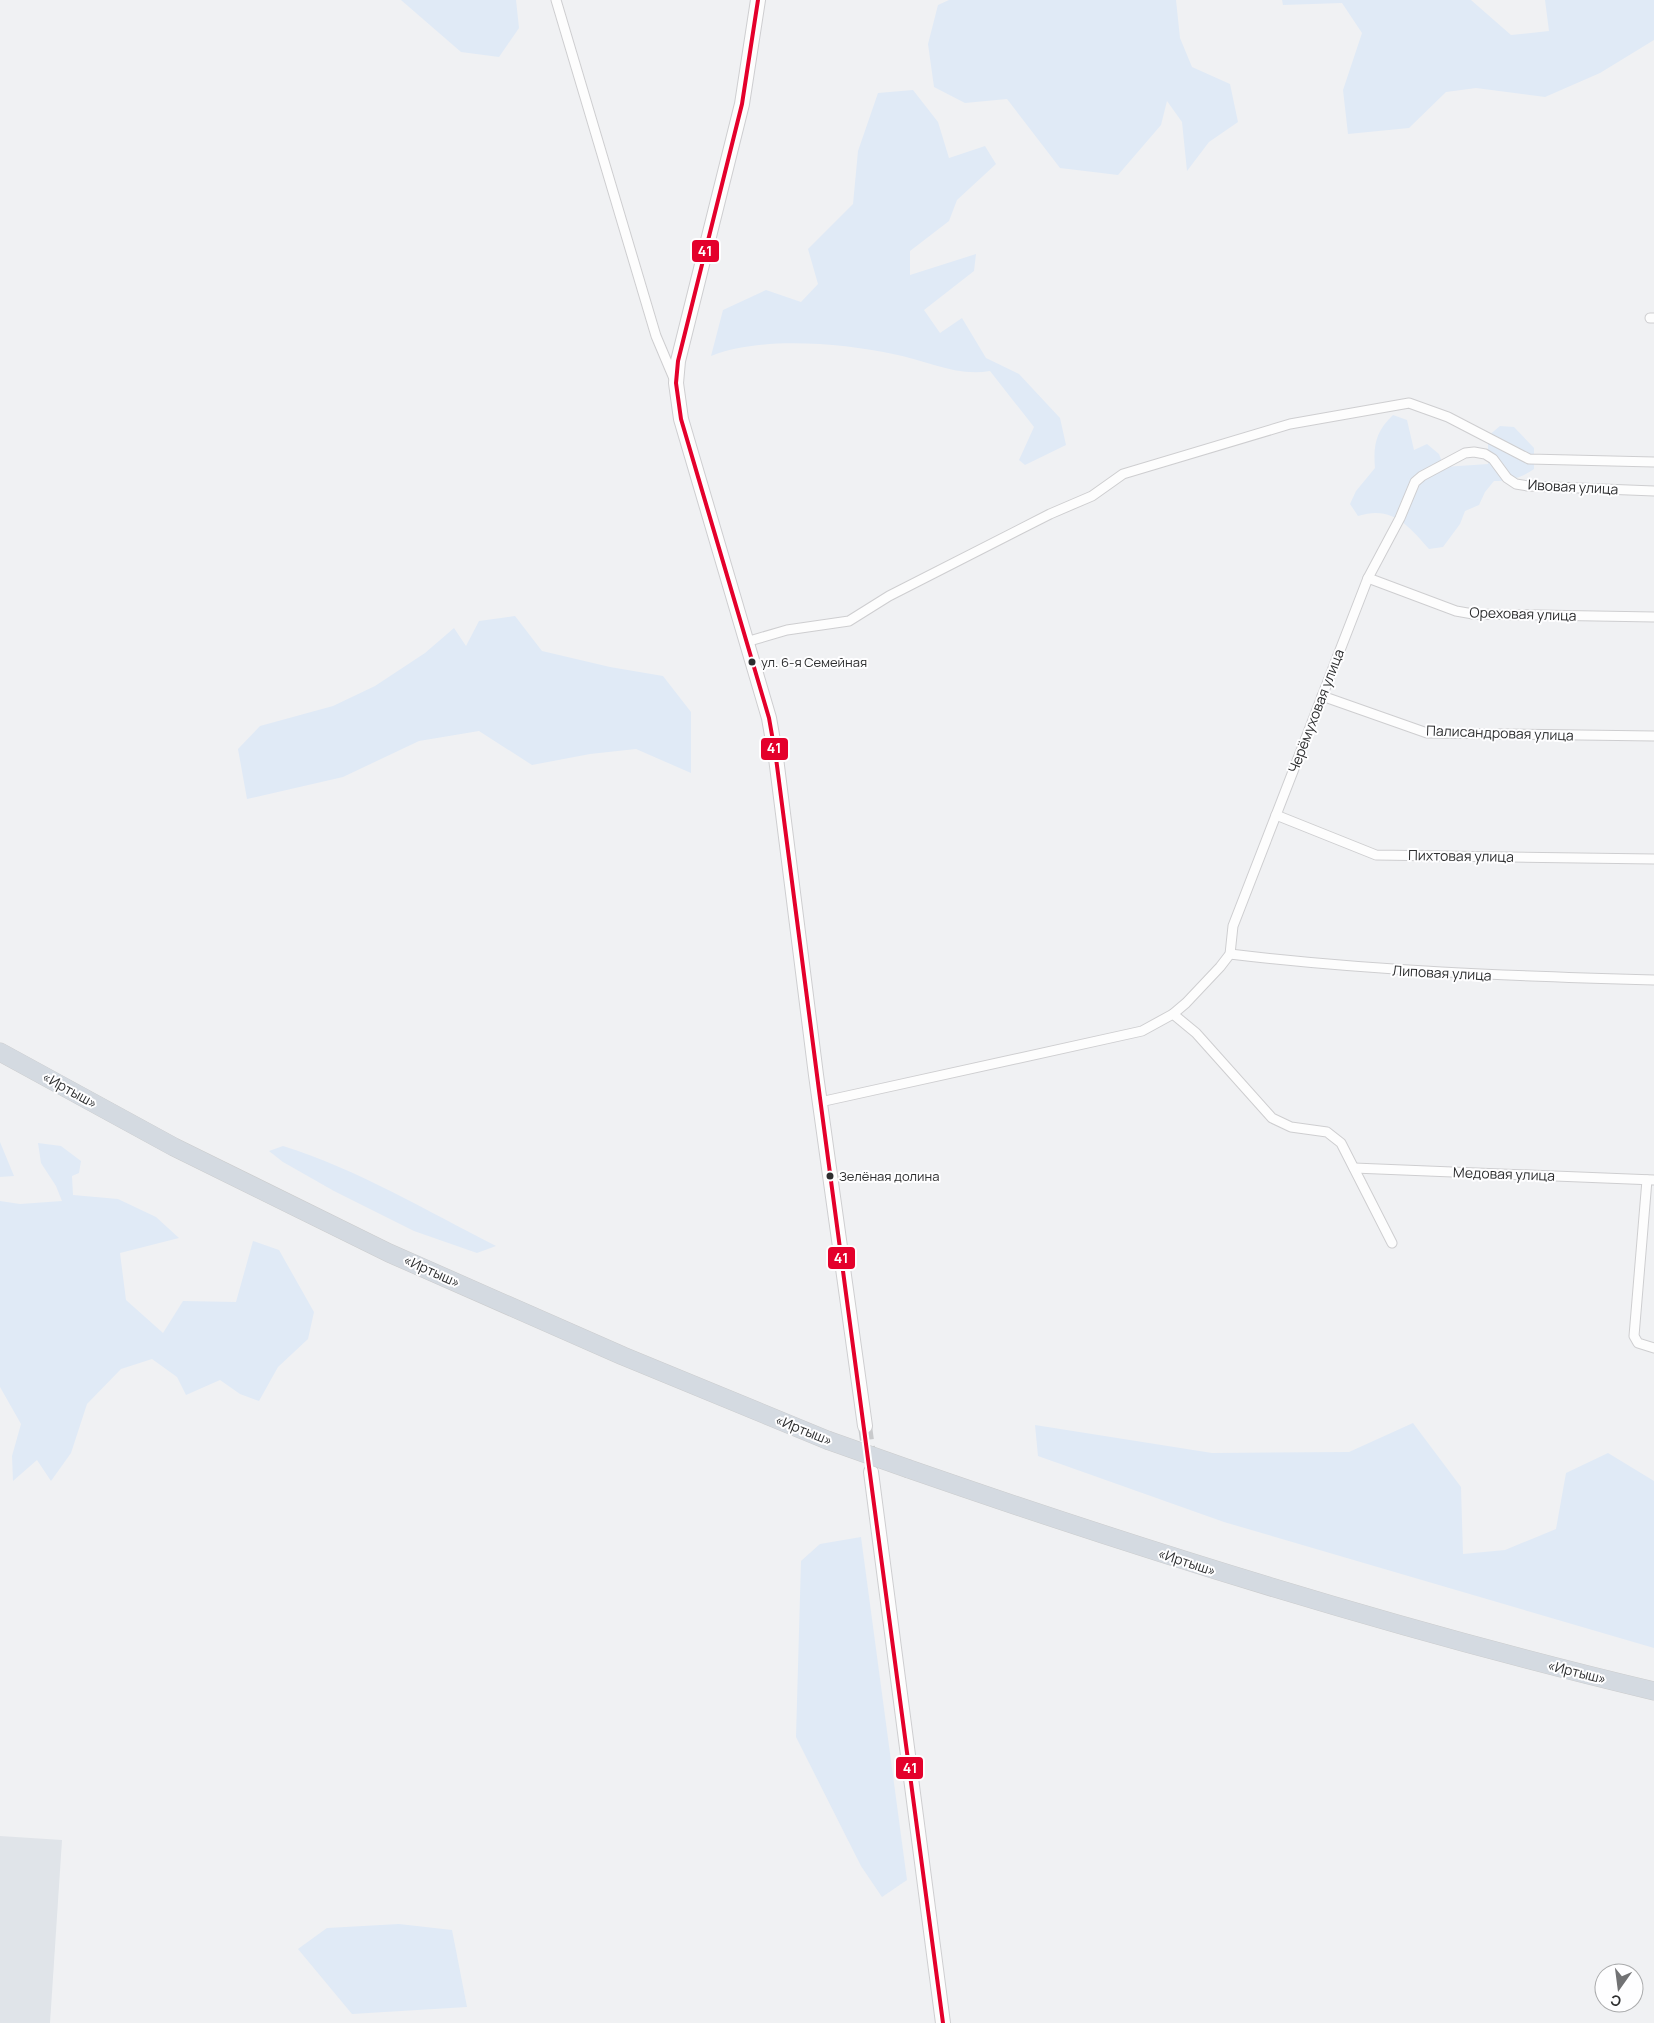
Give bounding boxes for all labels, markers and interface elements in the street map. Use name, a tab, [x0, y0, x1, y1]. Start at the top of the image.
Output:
line badge: 41	[691, 239, 720, 263]
text: 41	[698, 241, 712, 260]
street label: Ивовая улица	[1527, 475, 1619, 498]
street label: Ореховая улица	[1469, 602, 1577, 625]
street label: Черёмуховая улица	[1283, 646, 1348, 776]
place label: ул. 6-я Семейная	[761, 653, 867, 671]
marker: ул. 6-я Семейная	[747, 657, 757, 667]
street label: Палисандровая улица	[1426, 720, 1574, 745]
line badge: 41	[760, 737, 789, 761]
text: 41	[767, 738, 781, 757]
street label: Пихтовая улица	[1408, 845, 1514, 866]
street label: Липовая улица	[1392, 960, 1492, 985]
street label: «Иртыш»	[39, 1067, 101, 1112]
street label: Медовая улица	[1453, 1162, 1555, 1185]
place label: Зелёная долина	[839, 1167, 939, 1185]
marker: Зелёная долина	[825, 1171, 835, 1181]
line badge: 41	[827, 1246, 856, 1270]
text: 41	[834, 1248, 848, 1267]
street label: «Иртыш»	[401, 1250, 463, 1291]
street label: «Иртыш»	[773, 1409, 836, 1450]
street label: «Иртыш»	[1156, 1543, 1219, 1580]
street label: «Иртыш»	[1546, 1655, 1609, 1688]
line badge: 41	[895, 1756, 924, 1780]
text: 41	[903, 1758, 917, 1777]
north arrow	[1594, 1963, 1644, 2013]
text: С	[1608, 1991, 1623, 2012]

